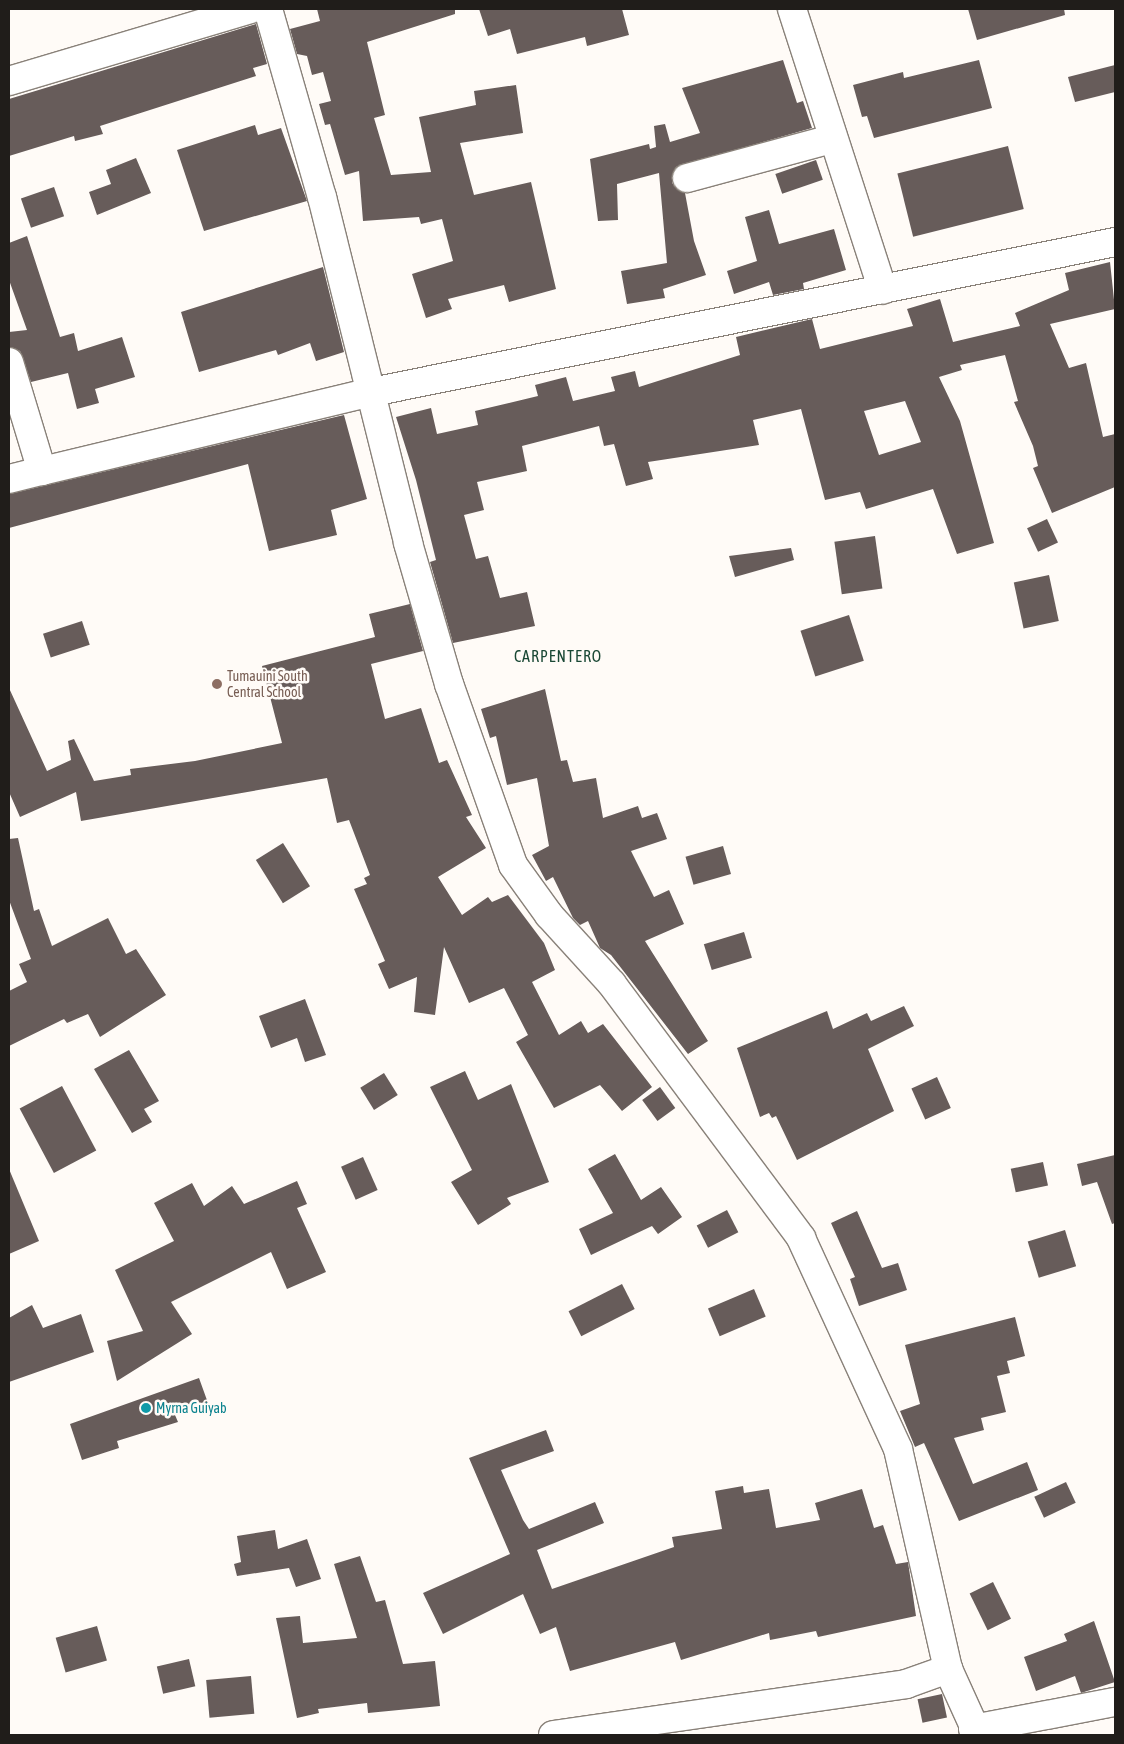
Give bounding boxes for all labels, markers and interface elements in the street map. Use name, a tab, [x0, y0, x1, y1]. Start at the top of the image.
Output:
district label: CARPENTERO	[513, 646, 603, 666]
place label: Tumauini South Central School	[227, 668, 308, 700]
marker: Tumauini South Central School	[211, 678, 223, 690]
place label: Myrna Guiyab	[156, 1400, 227, 1416]
marker: Myrna Guiyab	[140, 1402, 152, 1414]

